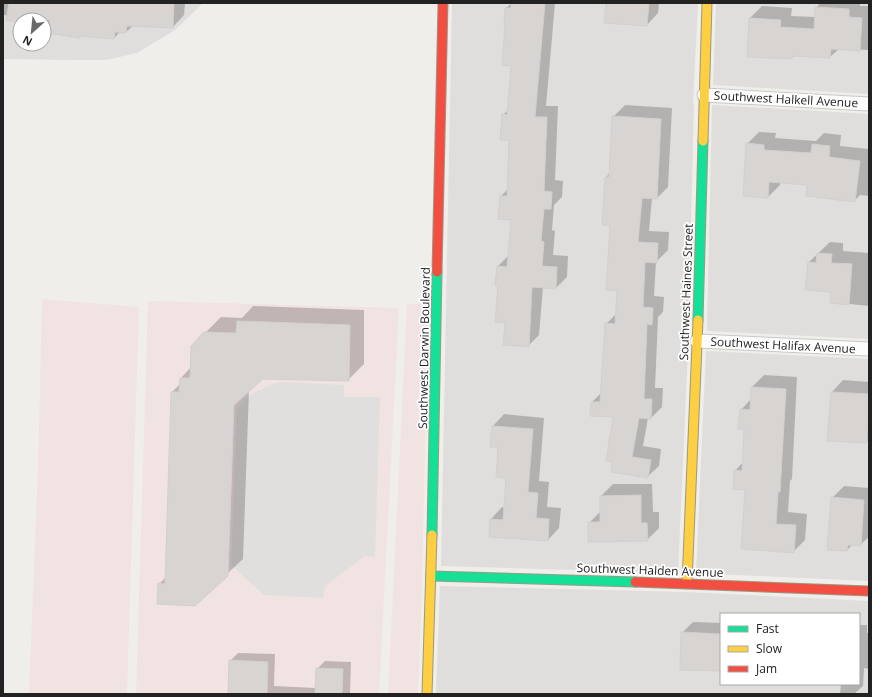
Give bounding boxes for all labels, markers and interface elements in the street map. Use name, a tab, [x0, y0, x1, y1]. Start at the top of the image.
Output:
north arrow	[12, 12, 52, 52]
text: N	[20, 33, 35, 50]
street label: Southwest Halkell Avenue	[713, 87, 859, 111]
street label: Southwest Haines Street	[675, 223, 697, 361]
street label: Southwest Darwin Boulevard	[414, 267, 434, 429]
street label: Southwest Halifax Avenue	[710, 333, 856, 357]
street label: Southwest Halden Avenue	[576, 559, 724, 581]
legend	[720, 613, 860, 685]
text: Fast	[756, 620, 779, 637]
text: Slow	[756, 640, 783, 657]
text: Jam	[755, 660, 777, 677]

